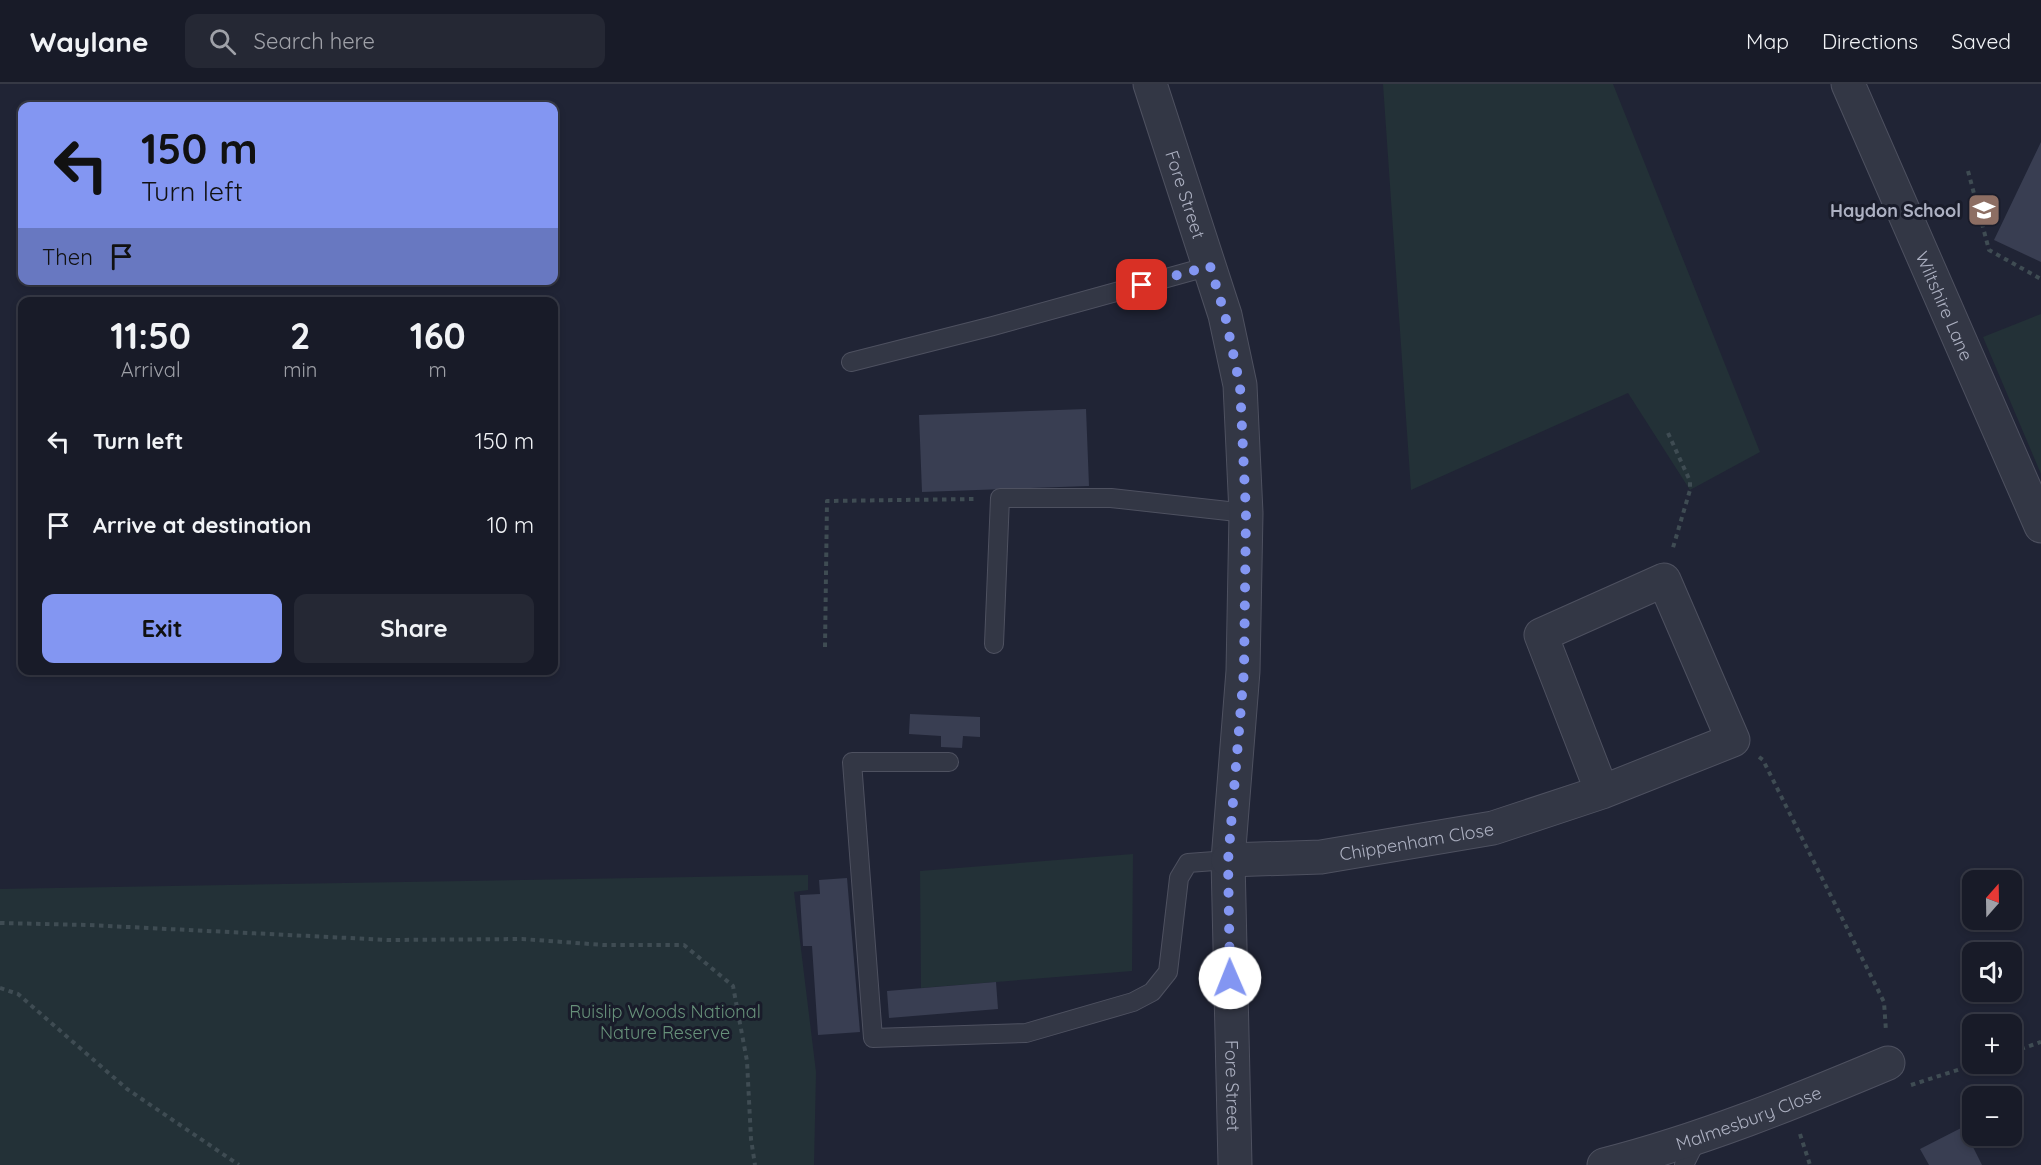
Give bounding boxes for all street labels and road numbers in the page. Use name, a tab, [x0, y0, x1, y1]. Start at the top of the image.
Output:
street label: Fore Street	[1161, 147, 1211, 241]
street label: Wiltshire Lane	[1911, 248, 1979, 364]
street label: Chippenham Close	[1338, 817, 1495, 865]
street label: Fore Street	[1221, 1040, 1246, 1132]
street label: Malmesbury Close	[1673, 1080, 1825, 1155]

